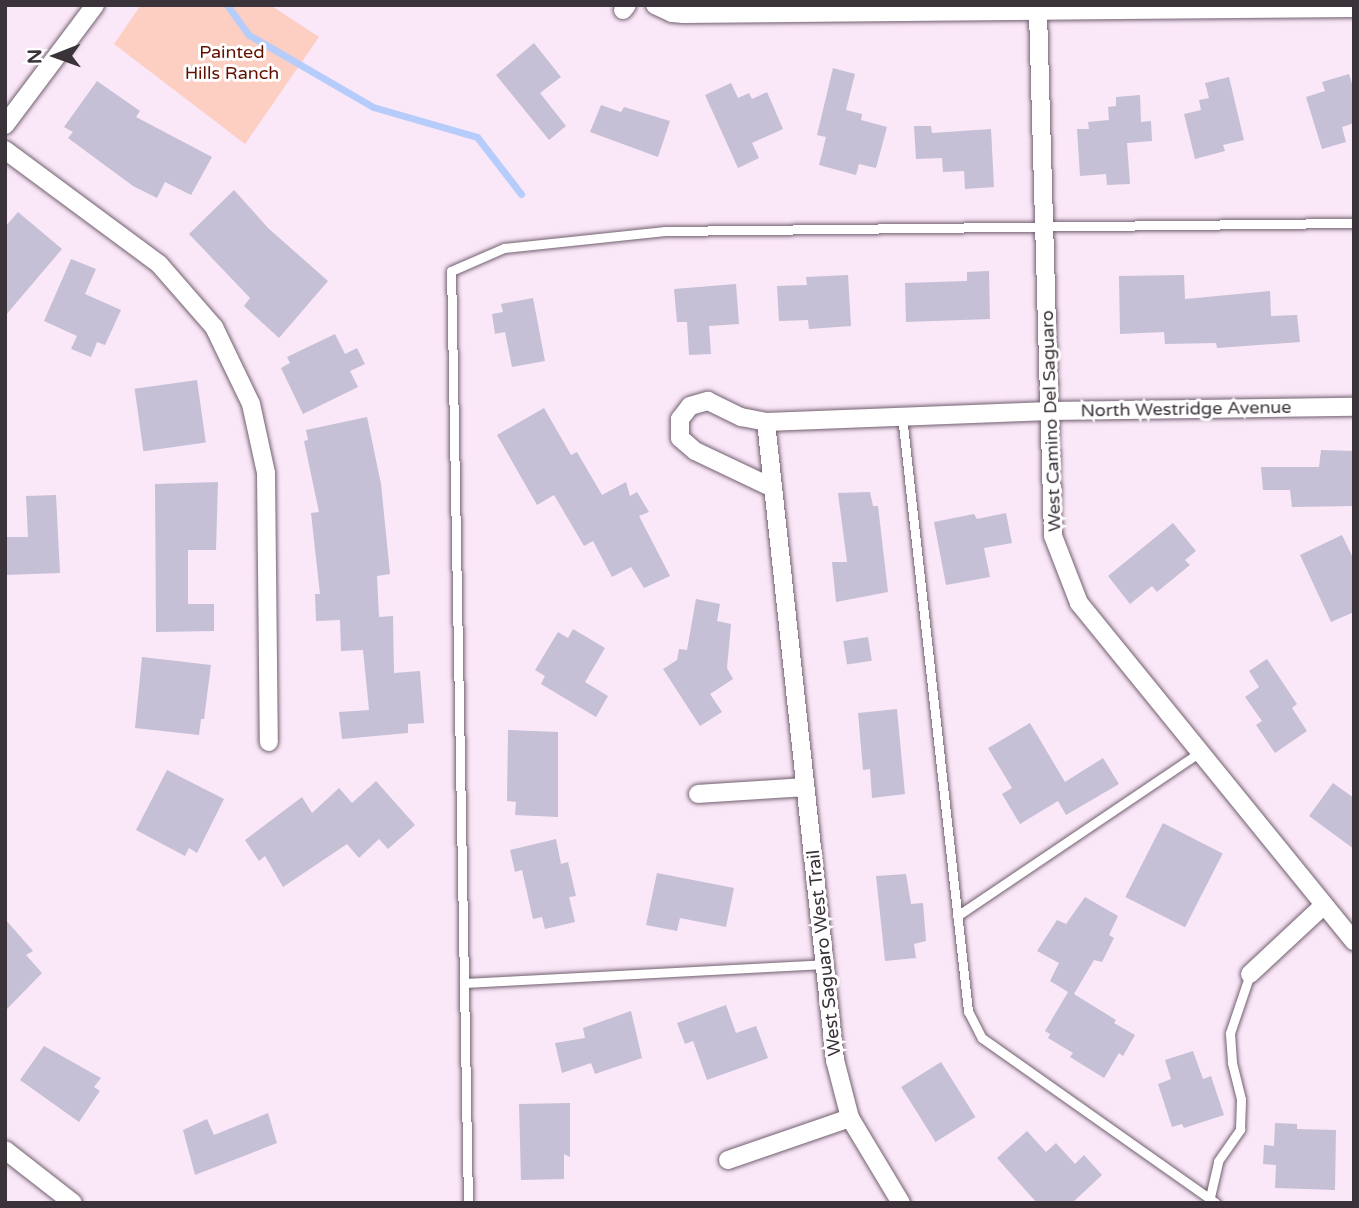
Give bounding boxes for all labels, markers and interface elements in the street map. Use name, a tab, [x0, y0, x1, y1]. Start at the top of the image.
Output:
north arrow	[21, 21, 91, 91]
park label: Painted Hills Ranch	[185, 42, 279, 84]
text: N	[24, 49, 46, 64]
street label: West Camino Del Saguaro	[1036, 310, 1066, 532]
street label: North Westridge Avenue	[1080, 396, 1292, 422]
street label: West Saguaro West Trail	[802, 849, 846, 1057]

